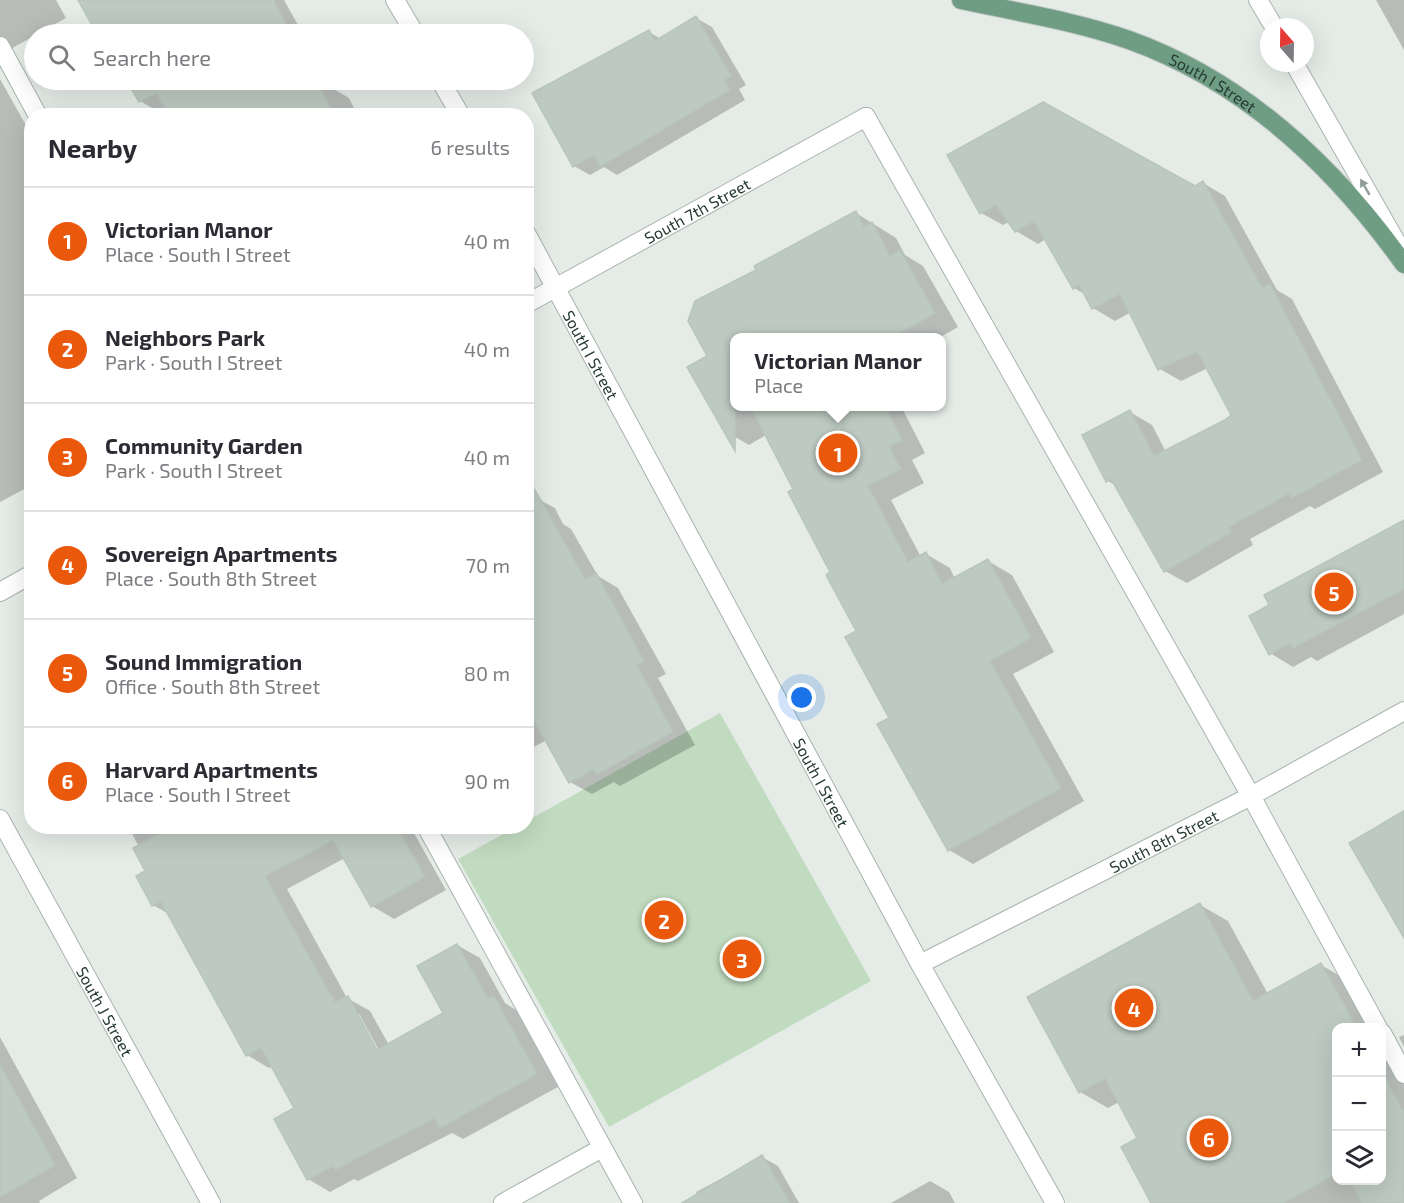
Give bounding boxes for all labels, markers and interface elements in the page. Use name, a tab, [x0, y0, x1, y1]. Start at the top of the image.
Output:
north arrow	[1260, 18, 1314, 72]
search box	[24, 24, 534, 90]
icon: search	[45, 41, 78, 74]
text: Search here	[93, 44, 211, 70]
street label: South I Street	[1166, 49, 1260, 116]
text: Nearby	[48, 132, 137, 163]
text: 6 results	[430, 135, 510, 159]
street label: South 7th Street	[641, 173, 753, 247]
one-way arrow	[1360, 179, 1370, 196]
text: Victorian Manor	[105, 216, 273, 242]
text: 1	[63, 229, 72, 253]
text: 40 m	[464, 229, 510, 253]
text: Place · South I Street	[105, 242, 291, 266]
street label: South I Street	[560, 307, 623, 402]
text: Neighbors Park	[105, 324, 265, 350]
popup	[730, 333, 946, 411]
text: 2	[62, 337, 73, 361]
text: 40 m	[464, 337, 510, 361]
text: Victorian Manor	[754, 347, 922, 373]
text: Park · South I Street	[105, 350, 282, 374]
text: Place	[754, 373, 803, 397]
pin: 1	[818, 430, 858, 476]
text: Community Garden	[105, 432, 303, 458]
text: 3	[62, 445, 73, 469]
text: 40 m	[464, 445, 510, 469]
text: Park · South I Street	[105, 458, 282, 482]
text: Sovereign Apartments	[105, 540, 338, 566]
text: 4	[61, 553, 74, 577]
text: 70 m	[466, 553, 510, 577]
text: Place · South 8th Street	[105, 566, 317, 590]
pin: 5	[1314, 570, 1354, 614]
text: Sound Immigration	[105, 648, 302, 674]
text: 5	[62, 661, 73, 685]
text: 80 m	[464, 661, 510, 685]
text: Office · South 8th Street	[105, 674, 320, 698]
your location	[787, 683, 816, 712]
street label: South I Street	[790, 734, 854, 830]
text: Harvard Apartments	[105, 756, 318, 782]
text: 6	[62, 769, 73, 793]
text: 90 m	[465, 769, 510, 793]
text: Place · South I Street	[105, 782, 291, 806]
street label: South 8th Street	[1106, 805, 1221, 876]
pin: 2	[644, 898, 684, 942]
pin: 3	[722, 936, 762, 982]
street label: South J Street	[73, 963, 138, 1059]
pin: 4	[1114, 986, 1154, 1030]
map controls	[1332, 1023, 1386, 1185]
button: +	[1332, 1023, 1386, 1077]
button: −	[1332, 1077, 1386, 1131]
pin: 6	[1190, 1116, 1228, 1160]
button: layers	[1332, 1131, 1386, 1185]

